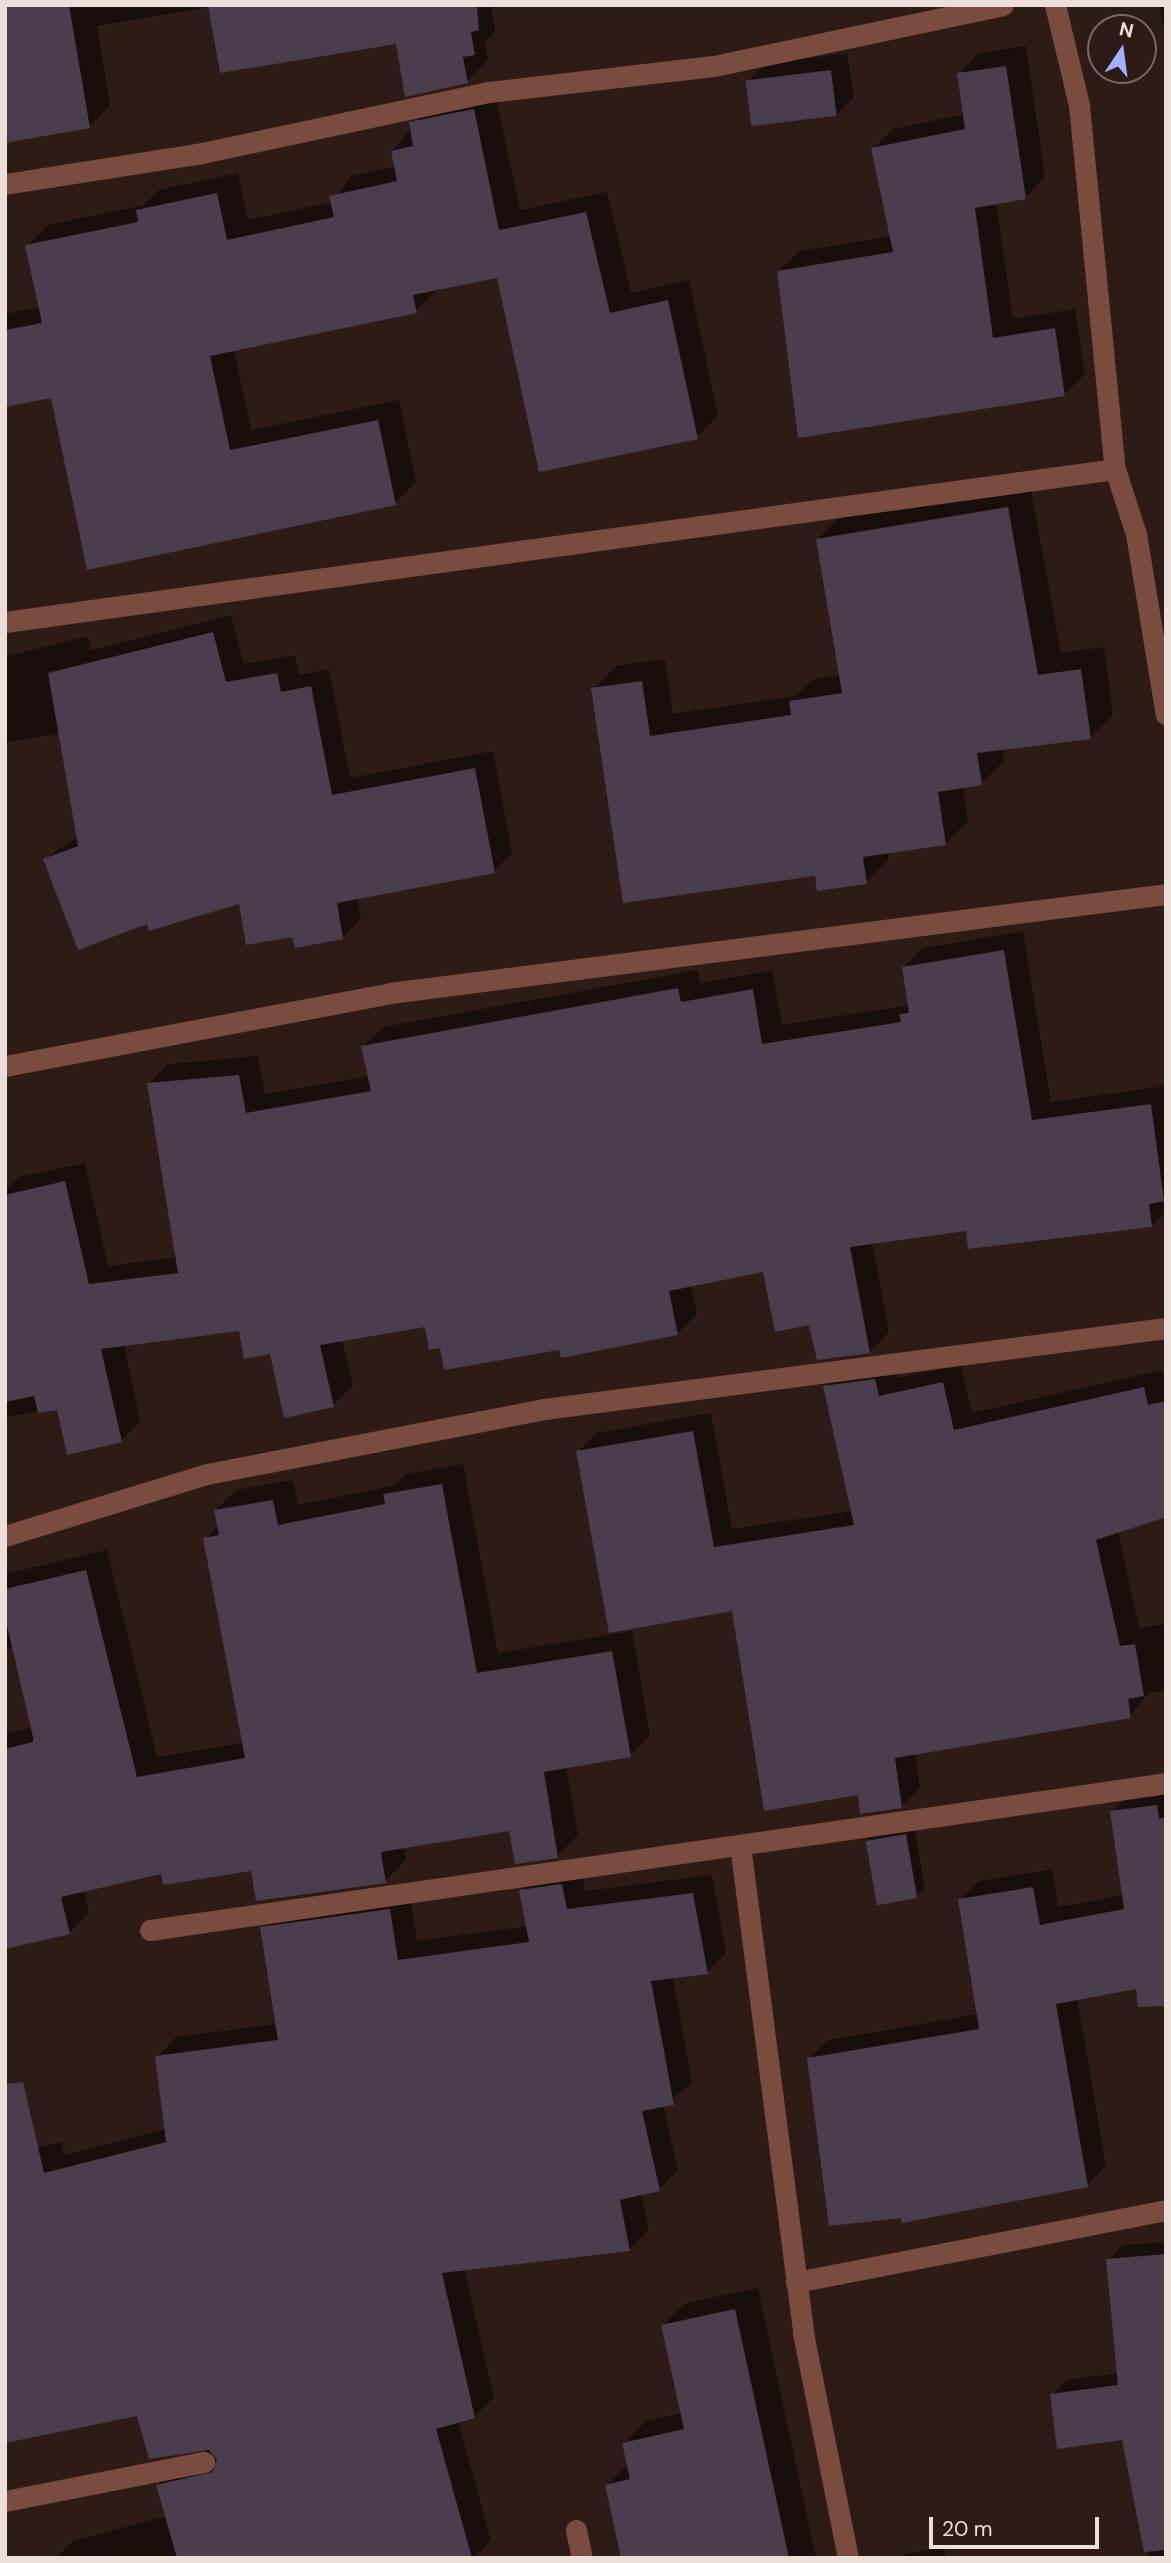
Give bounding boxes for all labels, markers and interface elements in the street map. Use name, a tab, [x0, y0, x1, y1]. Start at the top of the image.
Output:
north arrow	[1087, 14, 1157, 84]
text: N	[1117, 16, 1136, 44]
scale bar	[933, 2504, 1103, 2548]
text: 20 m	[942, 2515, 993, 2543]

